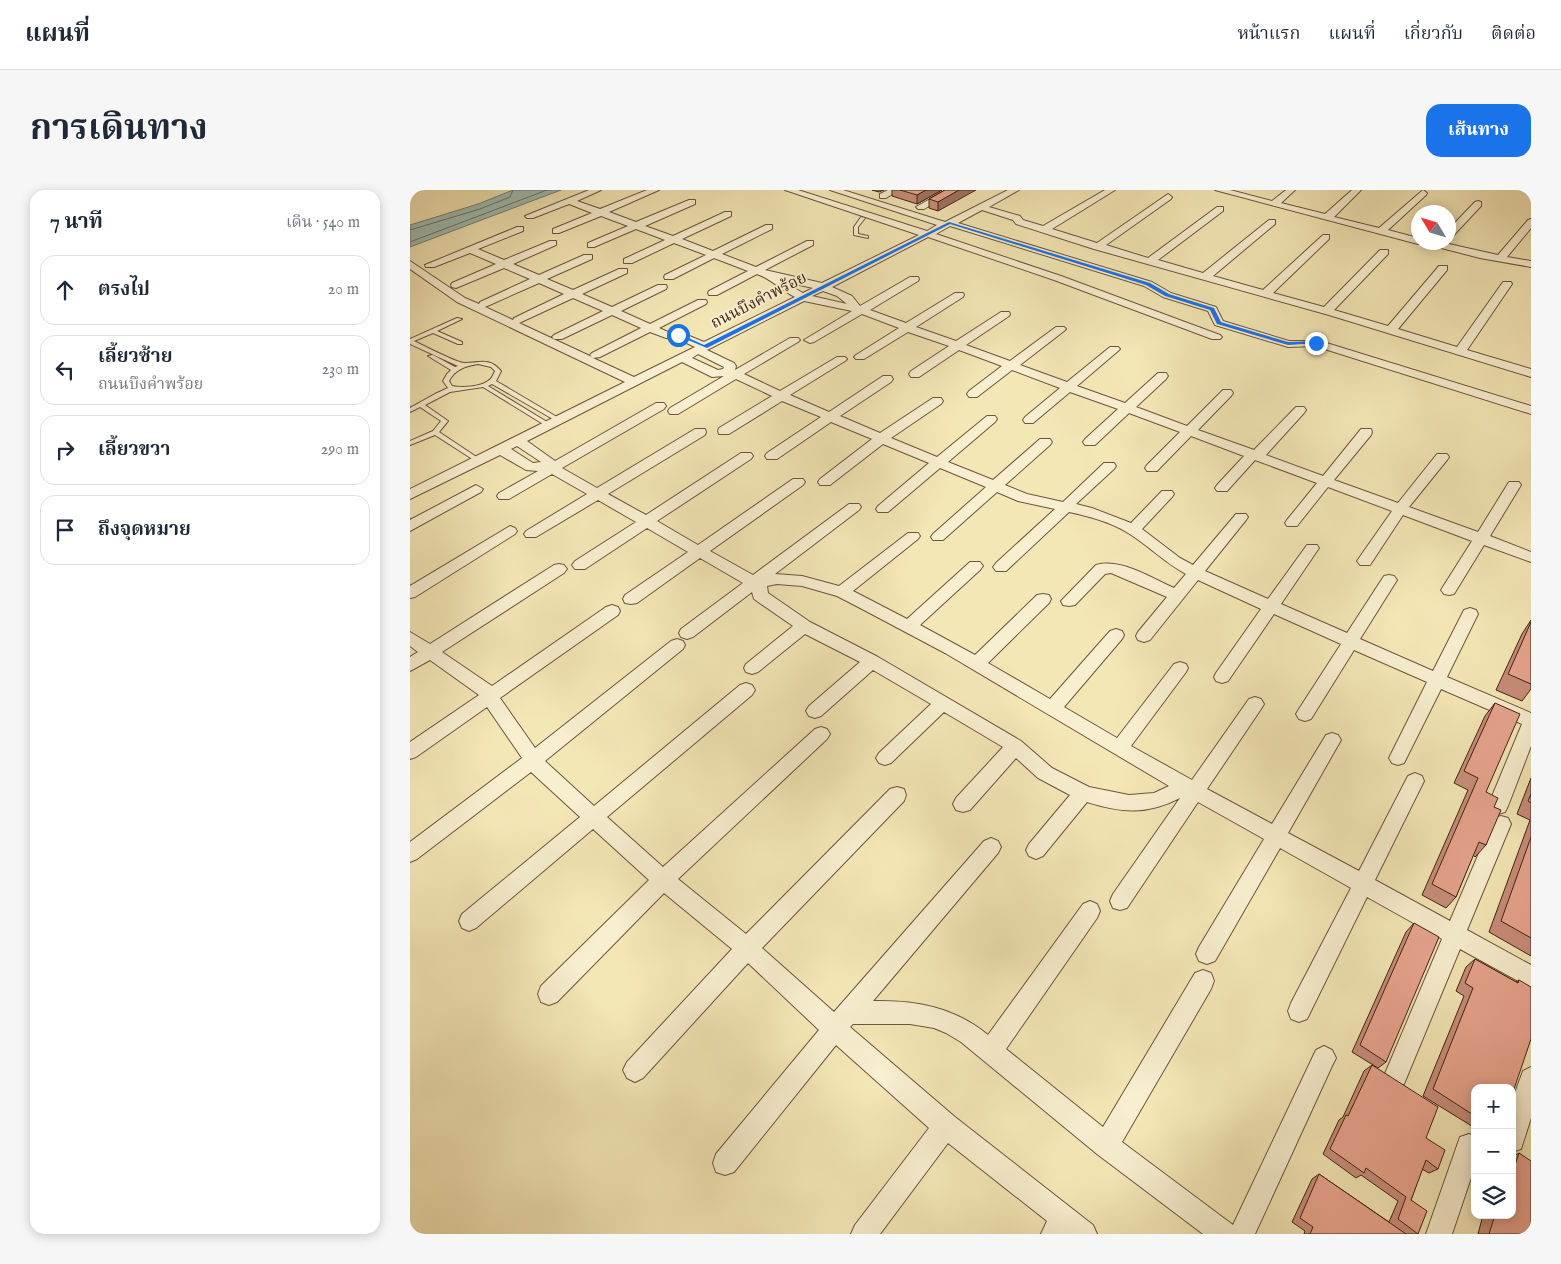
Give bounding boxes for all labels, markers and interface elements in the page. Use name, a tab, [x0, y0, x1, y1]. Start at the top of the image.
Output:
text: แผนที่	[25, 19, 90, 50]
text: หน้าแรก	[1237, 23, 1300, 46]
text: แผนที่	[1328, 23, 1376, 46]
text: เกี่ยวกับ	[1404, 23, 1463, 46]
text: ติดต่อ	[1491, 23, 1536, 46]
button: เส้นทาง	[1426, 104, 1531, 157]
text: การเดินทาง	[30, 107, 208, 152]
north arrow	[1411, 205, 1456, 250]
text: 7 นาที	[50, 209, 103, 236]
text: เดิน · 540 m	[286, 213, 360, 233]
street label: ถนนบึงคำพร้อย	[708, 268, 810, 334]
icon: ahead	[51, 276, 79, 304]
text: ตรงไป	[98, 278, 150, 302]
text: 20 m	[328, 280, 359, 300]
route start	[667, 324, 690, 347]
route end	[1305, 332, 1328, 355]
text: เลี้ยวซ้าย	[98, 345, 172, 369]
icon: left	[51, 356, 79, 384]
text: 230 m	[322, 360, 359, 380]
text: ถนนบึงคำพร้อย	[98, 375, 203, 395]
icon: right	[51, 436, 79, 464]
text: เลี้ยวขวา	[98, 438, 170, 462]
text: 290 m	[321, 440, 359, 460]
icon: arrive	[51, 516, 79, 544]
text: ถึงจุดหมาย	[98, 518, 191, 542]
map controls	[1471, 1084, 1516, 1219]
button: +	[1471, 1084, 1516, 1129]
button: −	[1471, 1129, 1516, 1174]
button: layers	[1471, 1174, 1516, 1219]

